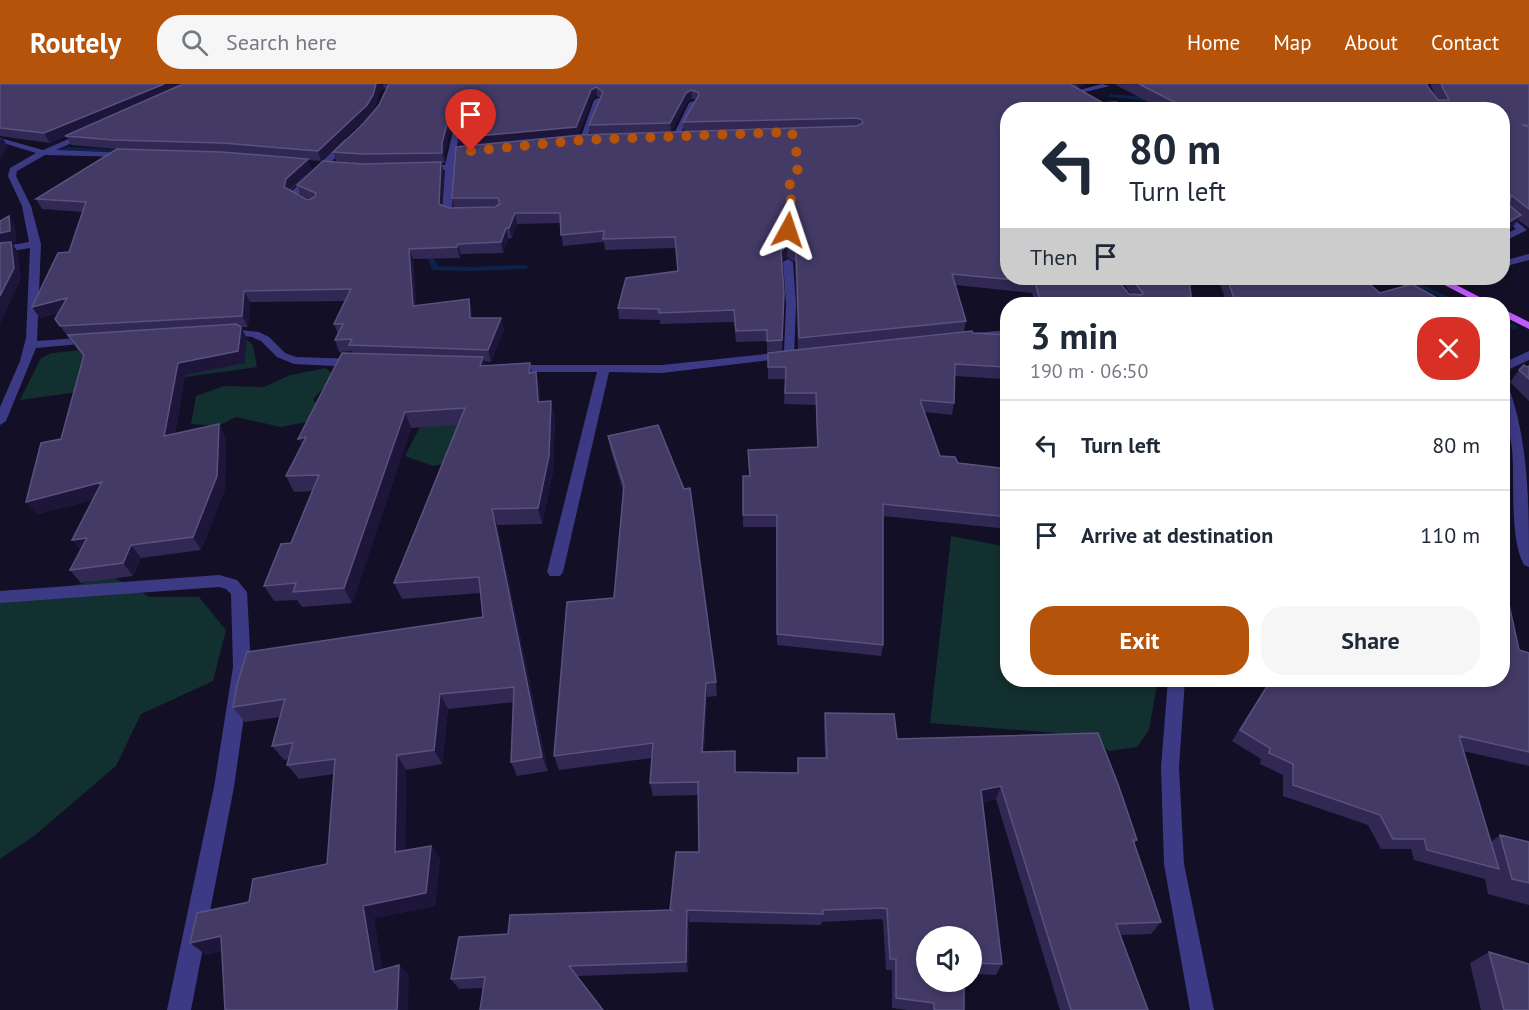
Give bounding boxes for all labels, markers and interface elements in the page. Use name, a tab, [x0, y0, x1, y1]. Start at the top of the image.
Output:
search box	[157, 15, 577, 69]
text: Routely	[30, 24, 121, 61]
icon: search	[178, 26, 211, 59]
text: Search here	[226, 28, 337, 56]
text: Home	[1187, 29, 1240, 56]
text: Map	[1273, 29, 1312, 56]
text: About	[1345, 29, 1398, 56]
text: Contact	[1431, 29, 1499, 56]
pin	[445, 89, 496, 151]
icon: arrive	[454, 98, 487, 131]
text: 80 m	[1129, 121, 1221, 176]
icon: left	[1030, 126, 1108, 204]
text: Turn left	[1129, 174, 1226, 208]
position arrow	[756, 198, 820, 262]
icon: arrive	[1089, 240, 1122, 273]
text: Then	[1030, 243, 1077, 271]
text: 3 min	[1030, 312, 1118, 359]
button: close	[1417, 317, 1480, 380]
text: 190 m · 06:50	[1030, 358, 1148, 384]
icon: left	[1030, 429, 1063, 462]
text: Turn left	[1081, 431, 1161, 459]
text: 80 m	[1432, 431, 1480, 459]
icon: arrive	[1030, 519, 1063, 552]
text: Arrive at destination	[1081, 521, 1273, 549]
text: 110 m	[1420, 521, 1480, 549]
button: Exit	[1030, 606, 1249, 675]
button: Share	[1261, 606, 1480, 675]
map controls	[916, 926, 982, 992]
button: sound	[916, 926, 982, 992]

